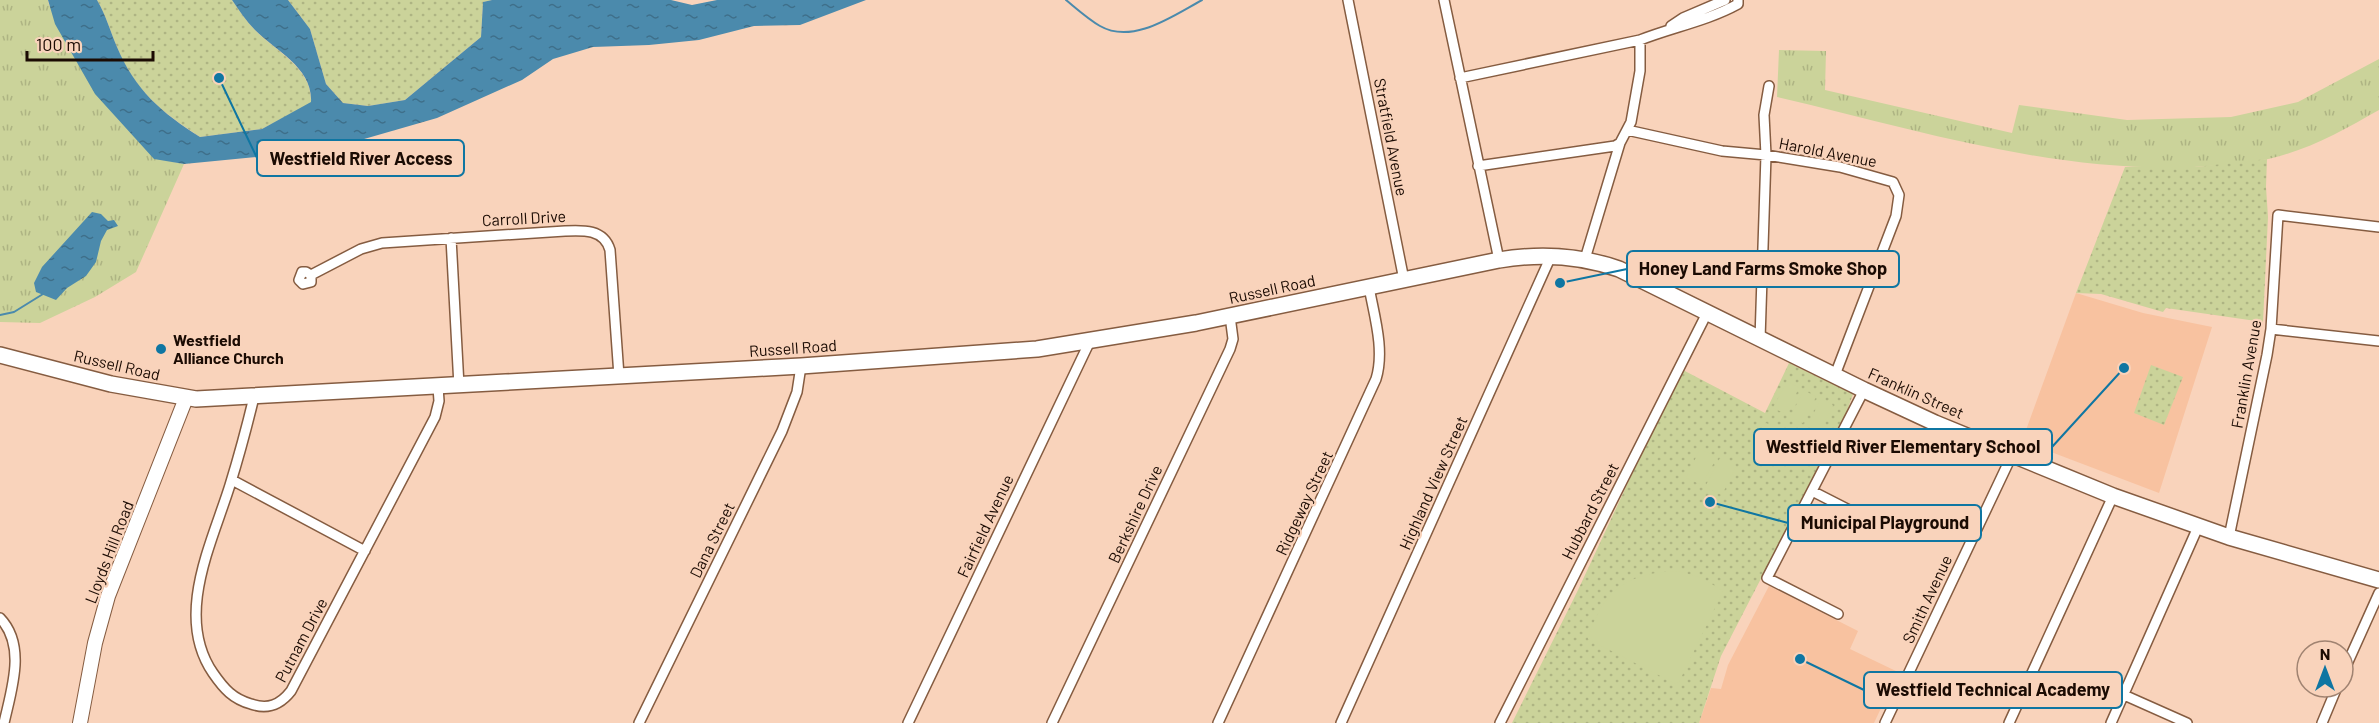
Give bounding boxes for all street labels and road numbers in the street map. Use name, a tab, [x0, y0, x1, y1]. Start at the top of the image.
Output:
street label: Stratfield Avenue	[1371, 76, 1412, 197]
street label: Harold Avenue	[1777, 133, 1879, 170]
street label: Carroll Drive	[481, 206, 567, 229]
street label: Russell Road	[1227, 270, 1317, 307]
street label: Franklin Avenue	[2227, 318, 2264, 430]
street label: Russell Road	[748, 335, 838, 360]
street label: Russell Road	[72, 345, 162, 384]
street label: Franklin Street	[1865, 363, 1967, 422]
street label: Highland View Street	[1395, 413, 1471, 553]
street label: Ridgeway Street	[1271, 447, 1336, 558]
street label: Hubbard Street	[1557, 459, 1622, 562]
street label: Berkshire Drive	[1104, 462, 1166, 566]
street label: Fairfield Avenue	[952, 471, 1017, 580]
street label: Lloyds Hill Road	[80, 498, 137, 606]
street label: Dana Street	[685, 499, 738, 581]
street label: Smith Avenue	[1898, 552, 1955, 646]
street label: Putnam Drive	[270, 594, 331, 685]

